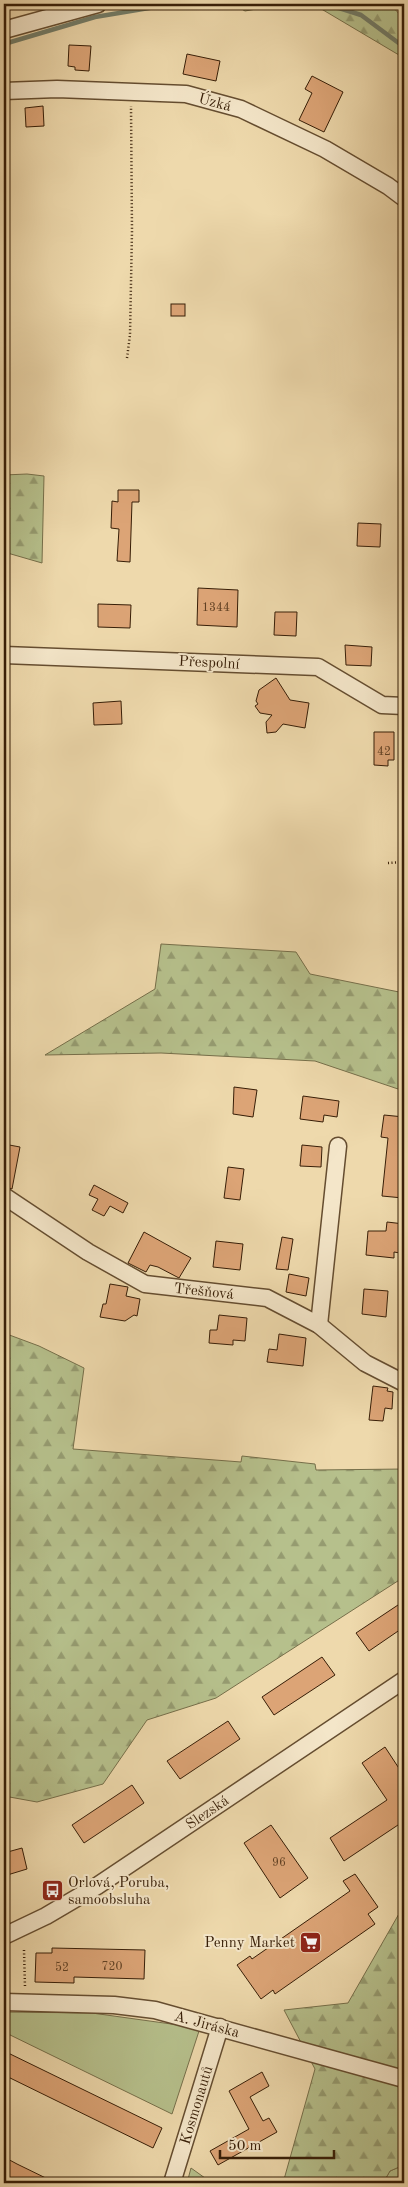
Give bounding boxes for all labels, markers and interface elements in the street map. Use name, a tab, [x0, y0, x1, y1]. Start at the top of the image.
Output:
street label: Úzká	[196, 88, 234, 115]
house number: 1344	[202, 602, 230, 614]
street label: Přespolní	[178, 654, 241, 673]
house number: 42	[377, 746, 391, 758]
street label: Třešňová	[173, 1282, 235, 1303]
street label: Slezská	[184, 1793, 233, 1833]
house number: 96	[272, 1857, 286, 1869]
place label: Orlová, Poruba, samoobsluha	[68, 1876, 169, 1908]
bus stop icon: Orlová, Poruba, samoobsluha	[40, 1879, 64, 1903]
supermarket icon: Penny Market	[299, 1930, 323, 1954]
place label: Penny Market	[204, 1936, 295, 1951]
house number: 52	[55, 1961, 69, 1974]
house number: 720	[102, 1961, 122, 1973]
street label: A. Jiráska	[172, 2009, 242, 2042]
street label: Kosmonautů	[178, 2064, 217, 2147]
scale bar	[220, 2127, 334, 2159]
text: 50 m	[228, 2139, 262, 2154]

